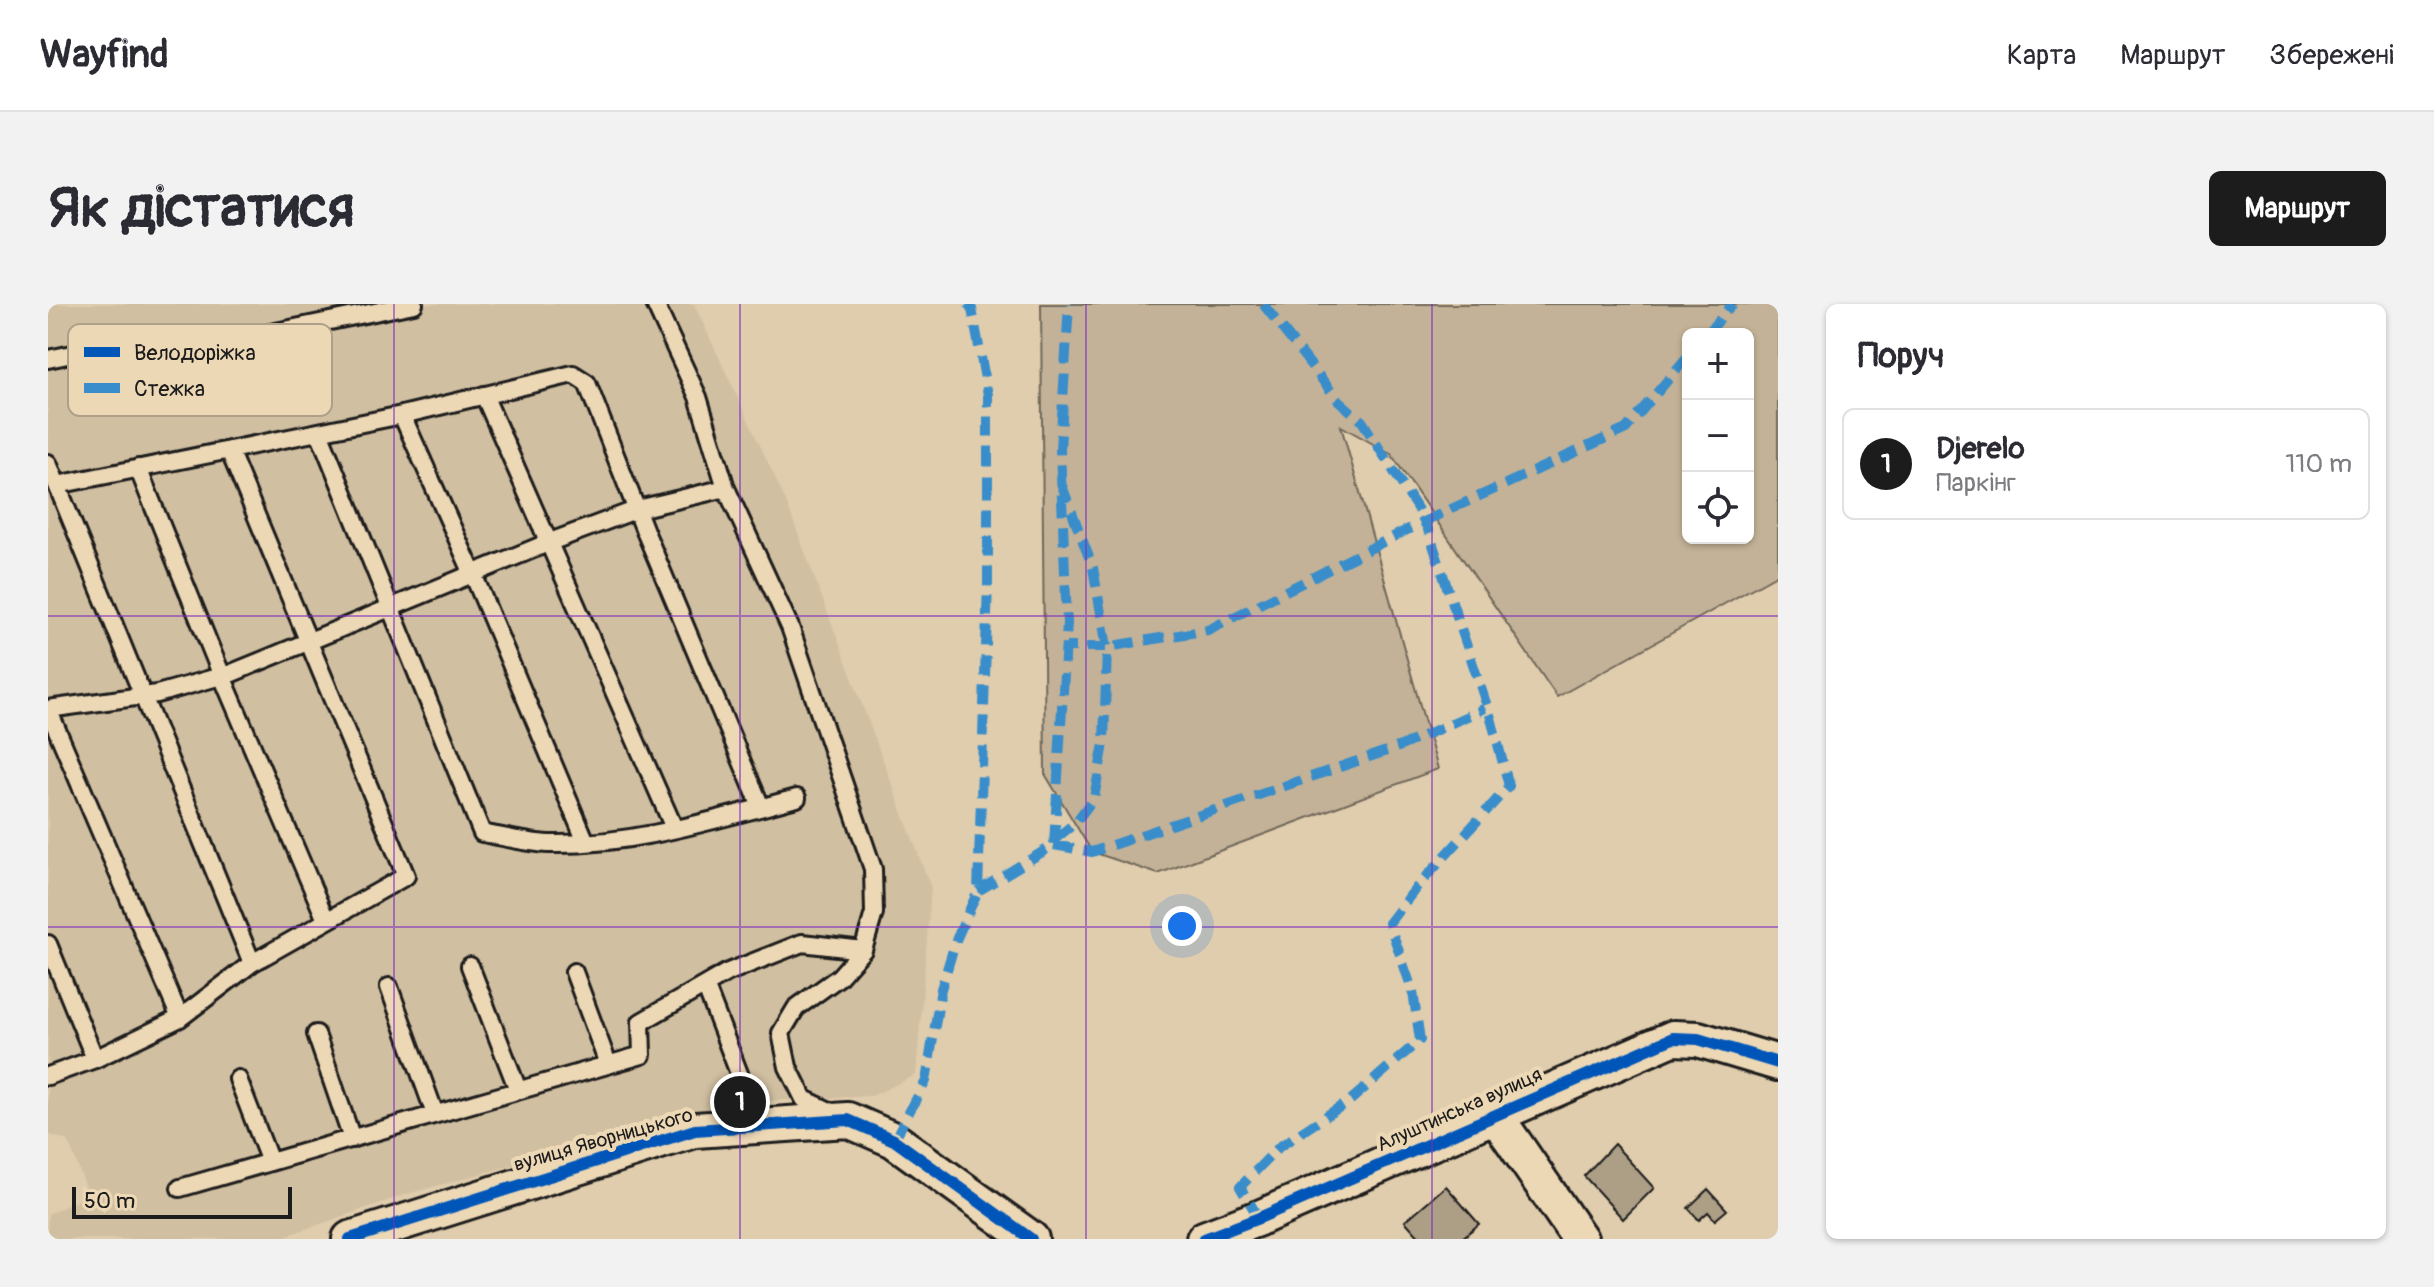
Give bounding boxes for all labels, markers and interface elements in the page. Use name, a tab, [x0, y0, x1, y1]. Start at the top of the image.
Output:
text: Wayfind	[40, 31, 169, 79]
text: Карта	[2007, 38, 2076, 73]
text: Маршрут	[2120, 38, 2226, 73]
text: Збережені	[2270, 38, 2394, 73]
button: Маршрут	[2209, 171, 2386, 246]
text: Як дістатися	[48, 174, 354, 243]
legend	[68, 324, 332, 416]
map controls	[1682, 328, 1754, 544]
button: +	[1682, 328, 1754, 400]
text: Поруч	[1858, 335, 1944, 378]
text: Велодоріжка	[134, 339, 256, 367]
text: Стежка	[134, 375, 205, 403]
button: −	[1682, 400, 1754, 472]
text: Djerelo	[1936, 430, 2025, 467]
text: 1	[1881, 448, 1891, 480]
text: 110 m	[2285, 448, 2352, 480]
text: Паркінг	[1936, 467, 2016, 499]
button: locate	[1682, 472, 1754, 544]
your location	[1162, 906, 1202, 946]
street label: Алуштинська вулиця	[1373, 1062, 1546, 1157]
pin: 1	[714, 1072, 766, 1132]
street label: вулиця Яворницького	[511, 1102, 696, 1177]
scale bar	[72, 1183, 292, 1219]
text: 50 m	[84, 1187, 135, 1215]

